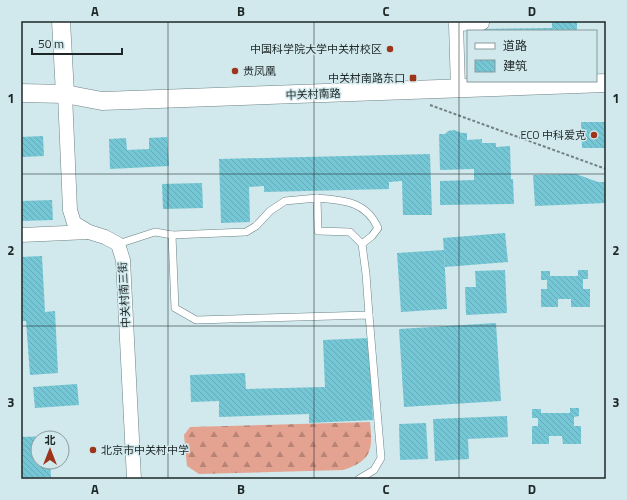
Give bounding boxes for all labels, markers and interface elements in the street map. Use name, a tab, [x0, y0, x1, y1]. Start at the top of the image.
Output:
text: A	[91, 1, 99, 21]
text: B	[237, 1, 245, 21]
text: C	[382, 1, 390, 21]
text: D	[528, 1, 536, 21]
scale bar	[32, 30, 122, 56]
legend	[467, 30, 597, 82]
text: 50 m	[38, 34, 64, 53]
text: 道路	[503, 36, 527, 55]
place label: 中国科学院大学中关村校区	[250, 41, 382, 57]
marker: 中国科学院大学中关村校区	[385, 44, 395, 54]
text: 建筑	[503, 56, 527, 75]
place label: 贵凤凰	[243, 63, 276, 79]
marker: 贵凤凰	[230, 66, 240, 76]
place label: 中关村南路东口	[328, 70, 405, 86]
marker: 中关村南路东口	[408, 73, 418, 83]
street label: 中关村南路	[285, 85, 341, 103]
text: 1	[7, 88, 15, 108]
text: 1	[612, 88, 620, 108]
place label: ECO 中科爱克	[520, 127, 586, 143]
marker: ECO 中科爱克	[589, 130, 599, 140]
text: 2	[7, 240, 15, 260]
text: 2	[612, 240, 620, 260]
street label: 中关村南三街	[114, 262, 134, 328]
text: 3	[7, 392, 15, 412]
text: 3	[612, 392, 620, 412]
north arrow	[30, 430, 70, 470]
text: 北	[45, 432, 56, 448]
place label: 北京市中关村中学	[101, 442, 189, 458]
marker: 北京市中关村中学	[88, 445, 98, 455]
text: A	[91, 479, 99, 499]
text: B	[237, 479, 245, 499]
text: C	[382, 479, 390, 499]
text: D	[528, 479, 536, 499]

